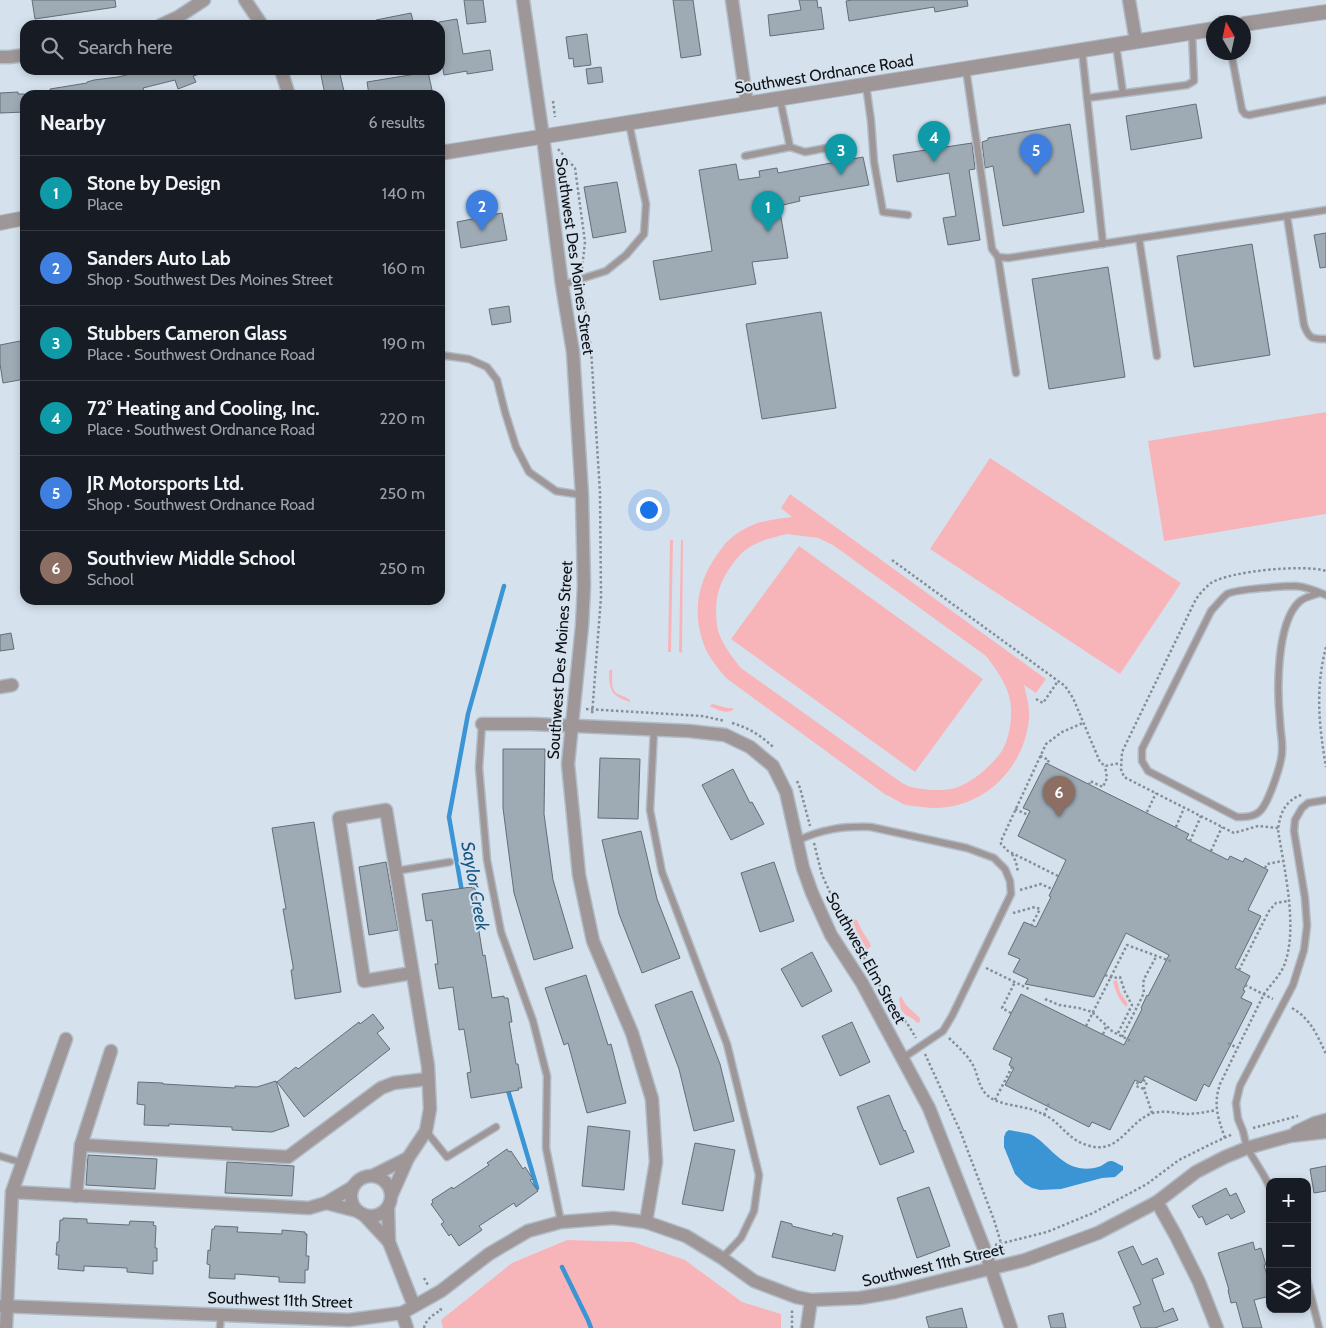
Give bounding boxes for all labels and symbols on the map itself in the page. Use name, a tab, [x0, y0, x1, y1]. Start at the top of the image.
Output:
north arrow	[1206, 15, 1251, 60]
street label: Southwest Ordnance Road	[733, 50, 915, 98]
pin: 4	[918, 121, 950, 162]
pin: 3	[825, 134, 857, 175]
pin: 5	[1020, 134, 1052, 175]
street label: Southwest Des Moines Street	[552, 156, 598, 357]
pin: 2	[466, 190, 498, 231]
pin: 1	[752, 191, 784, 232]
your location	[636, 497, 662, 523]
street label: Southwest Des Moines Street	[544, 559, 576, 760]
pin: 6	[1043, 776, 1075, 817]
water label: Saylor Creek	[456, 840, 494, 933]
street label: Southwest Elm Street	[822, 889, 910, 1027]
street label: Southwest 11th Street	[860, 1239, 1006, 1291]
street label: Southwest 11th Street	[207, 1288, 353, 1312]

